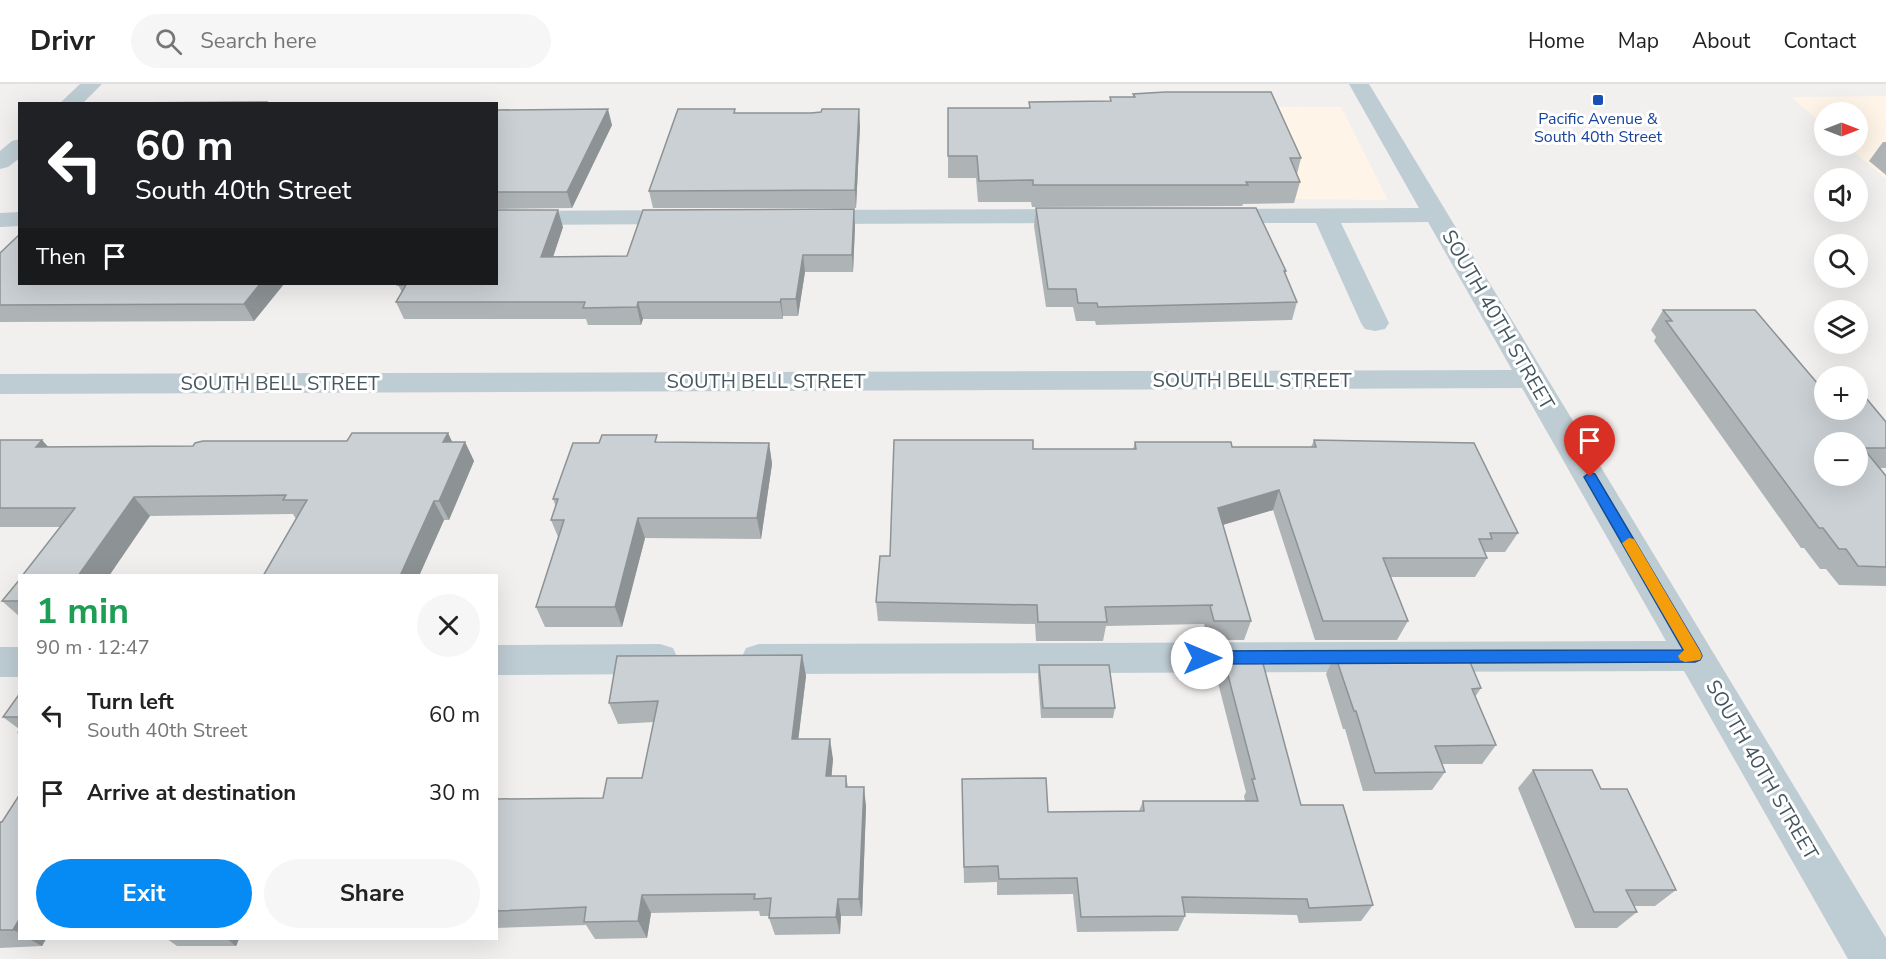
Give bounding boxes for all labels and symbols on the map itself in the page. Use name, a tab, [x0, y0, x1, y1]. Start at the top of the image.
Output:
marker: Pacific Avenue & South 40th Street	[1591, 93, 1605, 107]
north arrow	[1814, 102, 1868, 156]
place label: Pacific Avenue & South 40th Street	[1534, 108, 1662, 148]
street label: SOUTH 40TH STREET	[1435, 225, 1561, 415]
street label: SOUTH BELL STREET	[1152, 367, 1352, 394]
street label: SOUTH BELL STREET	[666, 368, 866, 395]
street label: SOUTH BELL STREET	[180, 370, 380, 397]
pin	[1564, 415, 1615, 477]
position arrow	[1170, 626, 1234, 690]
street label: SOUTH 40TH STREET	[1699, 675, 1825, 865]

